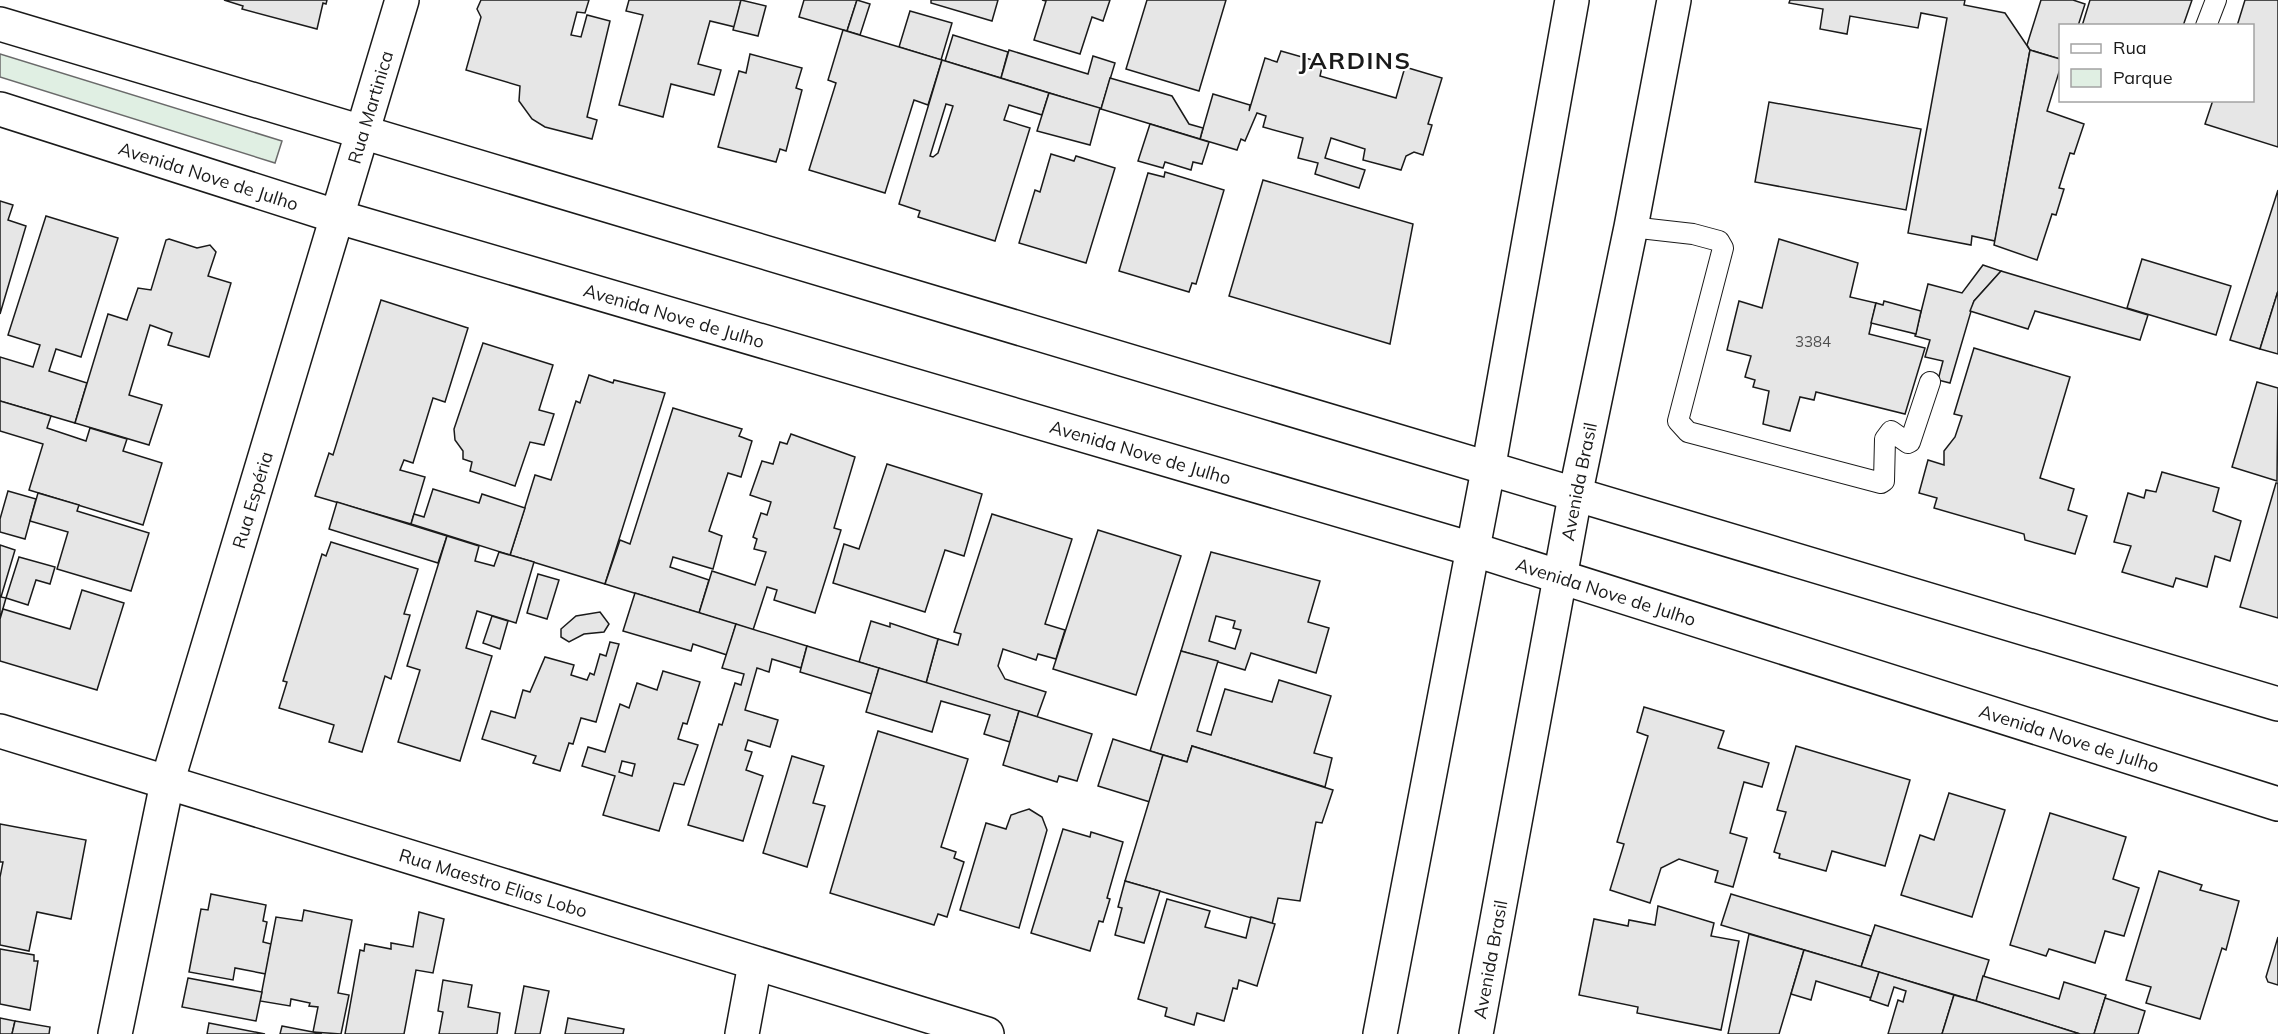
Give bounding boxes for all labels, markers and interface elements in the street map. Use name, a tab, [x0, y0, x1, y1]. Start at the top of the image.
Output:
legend	[2059, 24, 2254, 102]
text: Rua	[2113, 36, 2147, 59]
district label: JARDINS	[1299, 45, 1411, 75]
street label: Rua Martinica	[342, 48, 398, 166]
text: Parque	[2113, 66, 2172, 89]
street label: Avenida Nove de Julho	[116, 136, 301, 215]
street label: Avenida Nove de Julho	[581, 278, 767, 353]
house number: 3384	[1795, 332, 1831, 351]
street label: Avenida Nove de Julho	[1047, 415, 1234, 489]
street label: Avenida Brasil	[1556, 420, 1602, 542]
street label: Rua Espéria	[227, 449, 277, 551]
street label: Avenida Nove de Julho	[1513, 552, 1699, 631]
street label: Avenida Nove de Julho	[1977, 699, 2162, 777]
street label: Rua Maestro Elias Lobo	[396, 843, 590, 922]
street label: Avenida Brasil	[1468, 898, 1512, 1020]

